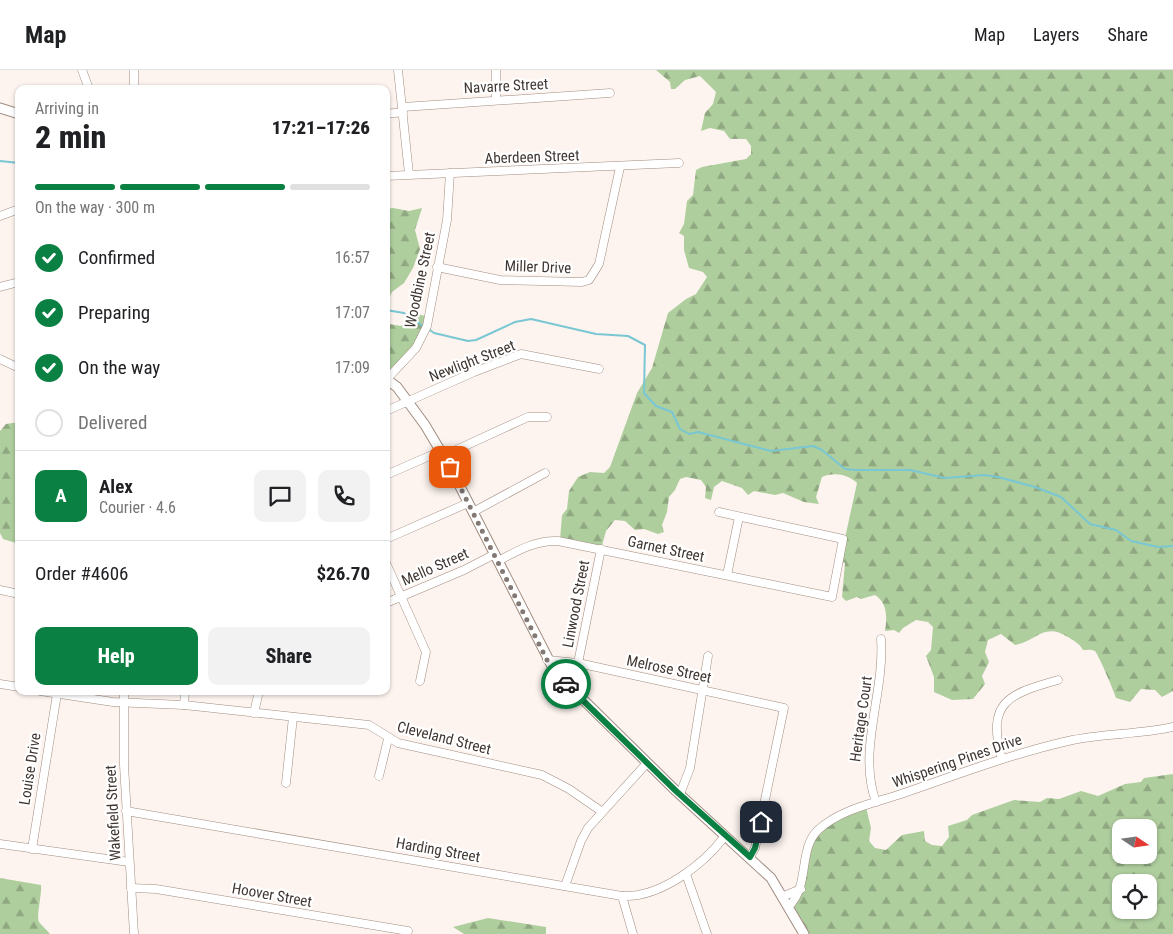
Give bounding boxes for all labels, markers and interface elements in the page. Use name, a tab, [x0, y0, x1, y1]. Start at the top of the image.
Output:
text: Map	[25, 21, 66, 49]
text: Map	[974, 24, 1005, 45]
text: Layers	[1033, 24, 1080, 45]
text: Share	[1108, 24, 1148, 45]
street label: Navarre Street	[463, 75, 549, 97]
text: Arriving in	[35, 99, 99, 118]
text: 17:21–17:26	[272, 116, 370, 139]
text: 2 min	[35, 118, 106, 156]
street label: Aberdeen Street	[484, 146, 580, 168]
text: On the way · 300 m	[35, 198, 155, 217]
street label: Woodbine Street	[401, 230, 439, 330]
icon: check	[35, 244, 63, 272]
text: Confirmed	[78, 246, 155, 269]
text: 16:57	[335, 248, 370, 267]
street label: Miller Drive	[504, 257, 572, 277]
icon: check	[35, 299, 63, 327]
text: Preparing	[78, 301, 150, 324]
text: 17:07	[335, 303, 370, 322]
street label: Newlight Street	[426, 336, 518, 386]
icon: check	[35, 354, 63, 382]
text: On the way	[78, 356, 160, 379]
text: 17:09	[335, 358, 370, 377]
text: Delivered	[78, 411, 147, 434]
pin	[429, 446, 471, 488]
icon: bag	[436, 453, 464, 481]
button: chat	[254, 470, 306, 522]
button: phone	[318, 470, 370, 522]
text: Alex	[99, 475, 133, 498]
text: A	[55, 484, 67, 507]
text: Courier · 4.6	[99, 498, 176, 517]
street label: Garnet Street	[626, 532, 706, 566]
street label: Mello Street	[399, 544, 471, 590]
street label: Linwood Street	[559, 559, 593, 649]
text: Order #4606	[35, 562, 128, 585]
text: $26.70	[316, 562, 370, 585]
button: Help	[35, 627, 198, 685]
button: Share	[208, 627, 370, 685]
street label: Melrose Street	[625, 651, 713, 687]
courier	[541, 659, 591, 709]
icon: car	[552, 670, 580, 698]
street label: Heritage Court	[846, 675, 876, 763]
street label: Cleveland Street	[395, 718, 493, 758]
street label: Whispering Pines Drive	[890, 730, 1024, 792]
street label: Louise Drive	[15, 732, 45, 806]
street label: Wakefield Street	[102, 765, 124, 861]
pin	[740, 801, 782, 843]
icon: home	[747, 808, 775, 836]
north arrow	[1112, 819, 1158, 864]
map controls	[1112, 819, 1157, 919]
street label: Harding Street	[395, 834, 481, 866]
button: locate	[1112, 874, 1157, 919]
street label: Hoover Street	[231, 879, 313, 911]

